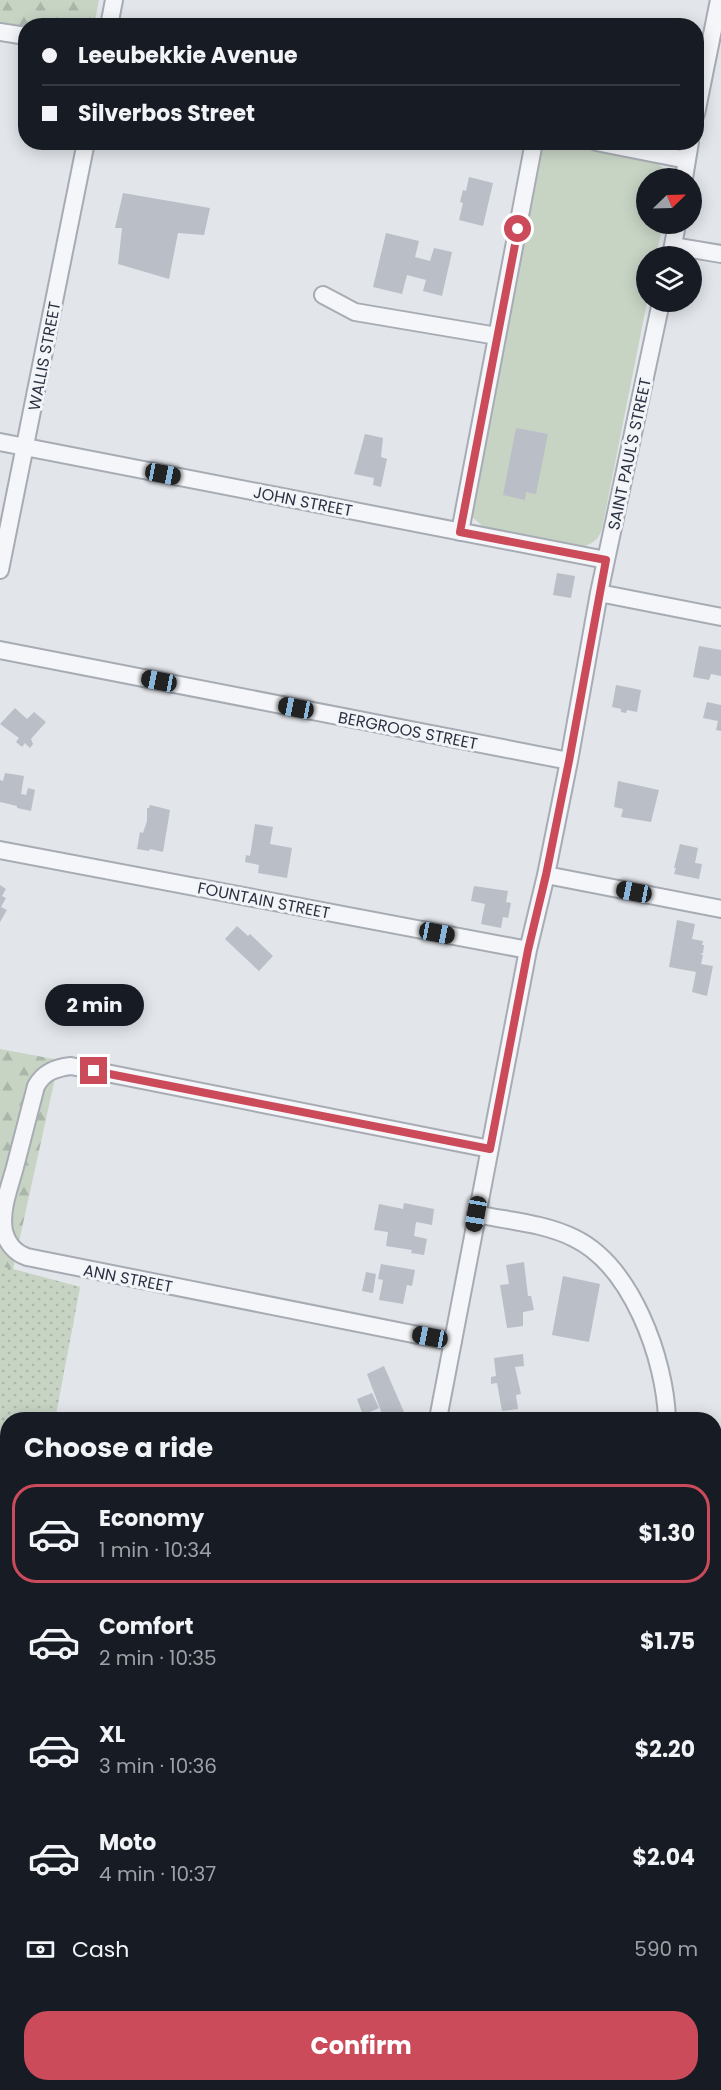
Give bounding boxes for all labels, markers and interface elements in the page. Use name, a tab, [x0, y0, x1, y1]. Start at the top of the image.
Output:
text: Leeubekkie Avenue	[78, 40, 298, 71]
text: Silverbos Street	[78, 98, 255, 129]
north arrow	[636, 168, 702, 234]
map controls	[636, 168, 702, 312]
route start	[504, 215, 531, 242]
button: layers	[636, 246, 702, 312]
street label: WALLIS STREET	[23, 299, 66, 413]
street label: SAINT PAUL'S STREET	[602, 376, 657, 532]
car	[144, 462, 182, 486]
street label: JOHN STREET	[251, 481, 355, 522]
car	[140, 669, 178, 693]
car	[277, 696, 315, 720]
street label: BERGROOS STREET	[336, 706, 480, 755]
street label: FOUNTAIN STREET	[196, 876, 332, 925]
car	[615, 880, 653, 904]
car	[418, 921, 456, 945]
callout: 2 min	[44, 984, 144, 1026]
text: 2 min	[66, 991, 123, 1019]
route end	[80, 1057, 107, 1084]
car	[464, 1195, 488, 1233]
street label: ANN STREET	[81, 1259, 175, 1298]
car	[411, 1325, 449, 1349]
text: Choose a ride	[24, 1429, 213, 1466]
text: Economy	[99, 1503, 204, 1534]
icon: car	[27, 1507, 81, 1561]
text: $1.30	[638, 1518, 695, 1549]
text: 1 min · 10:34	[99, 1536, 212, 1564]
text: Comfort	[99, 1611, 193, 1642]
icon: car	[27, 1615, 81, 1669]
text: $1.75	[640, 1626, 695, 1657]
text: 2 min · 10:35	[99, 1644, 217, 1672]
text: XL	[99, 1719, 125, 1750]
icon: car	[27, 1723, 81, 1777]
text: $2.20	[635, 1734, 695, 1765]
text: 3 min · 10:36	[99, 1752, 217, 1780]
text: Moto	[99, 1827, 156, 1858]
icon: car	[27, 1831, 81, 1885]
text: $2.04	[633, 1842, 695, 1873]
text: 4 min · 10:37	[99, 1860, 216, 1888]
icon: cash	[24, 1933, 57, 1966]
text: Cash	[72, 1934, 129, 1965]
text: 590 m	[634, 1935, 698, 1963]
button: Confirm	[24, 2011, 698, 2080]

